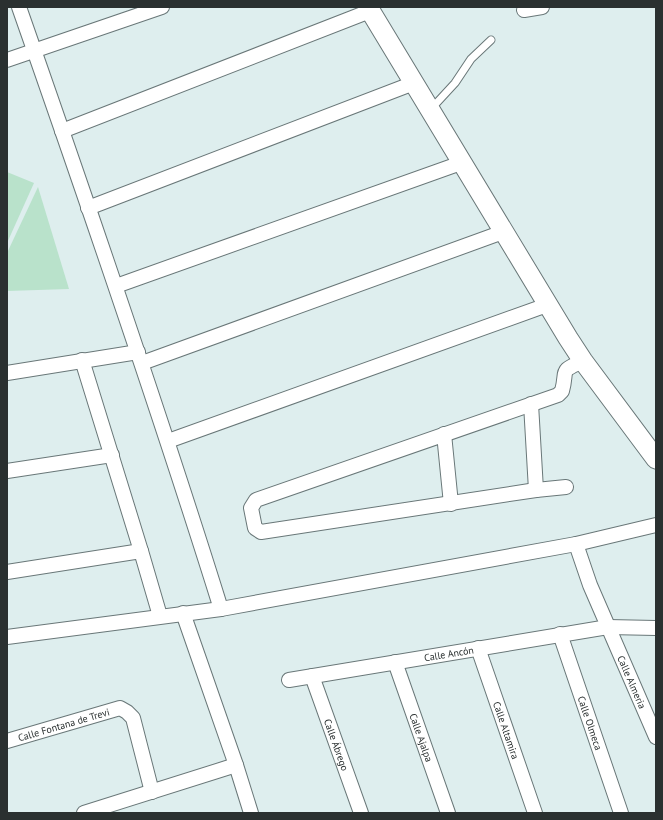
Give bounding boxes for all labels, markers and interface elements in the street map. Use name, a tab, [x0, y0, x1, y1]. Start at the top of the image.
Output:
street label: Calle Ancón	[423, 643, 475, 664]
street label: Calle Almeria	[615, 653, 649, 711]
street label: Calle Olmeca	[575, 694, 606, 752]
street label: Calle Altamira	[490, 700, 522, 761]
street label: Calle Fontana de Trevi	[16, 705, 111, 744]
street label: Calle Ajalpa	[407, 711, 436, 764]
street label: Calle Ábrego	[321, 717, 352, 772]

